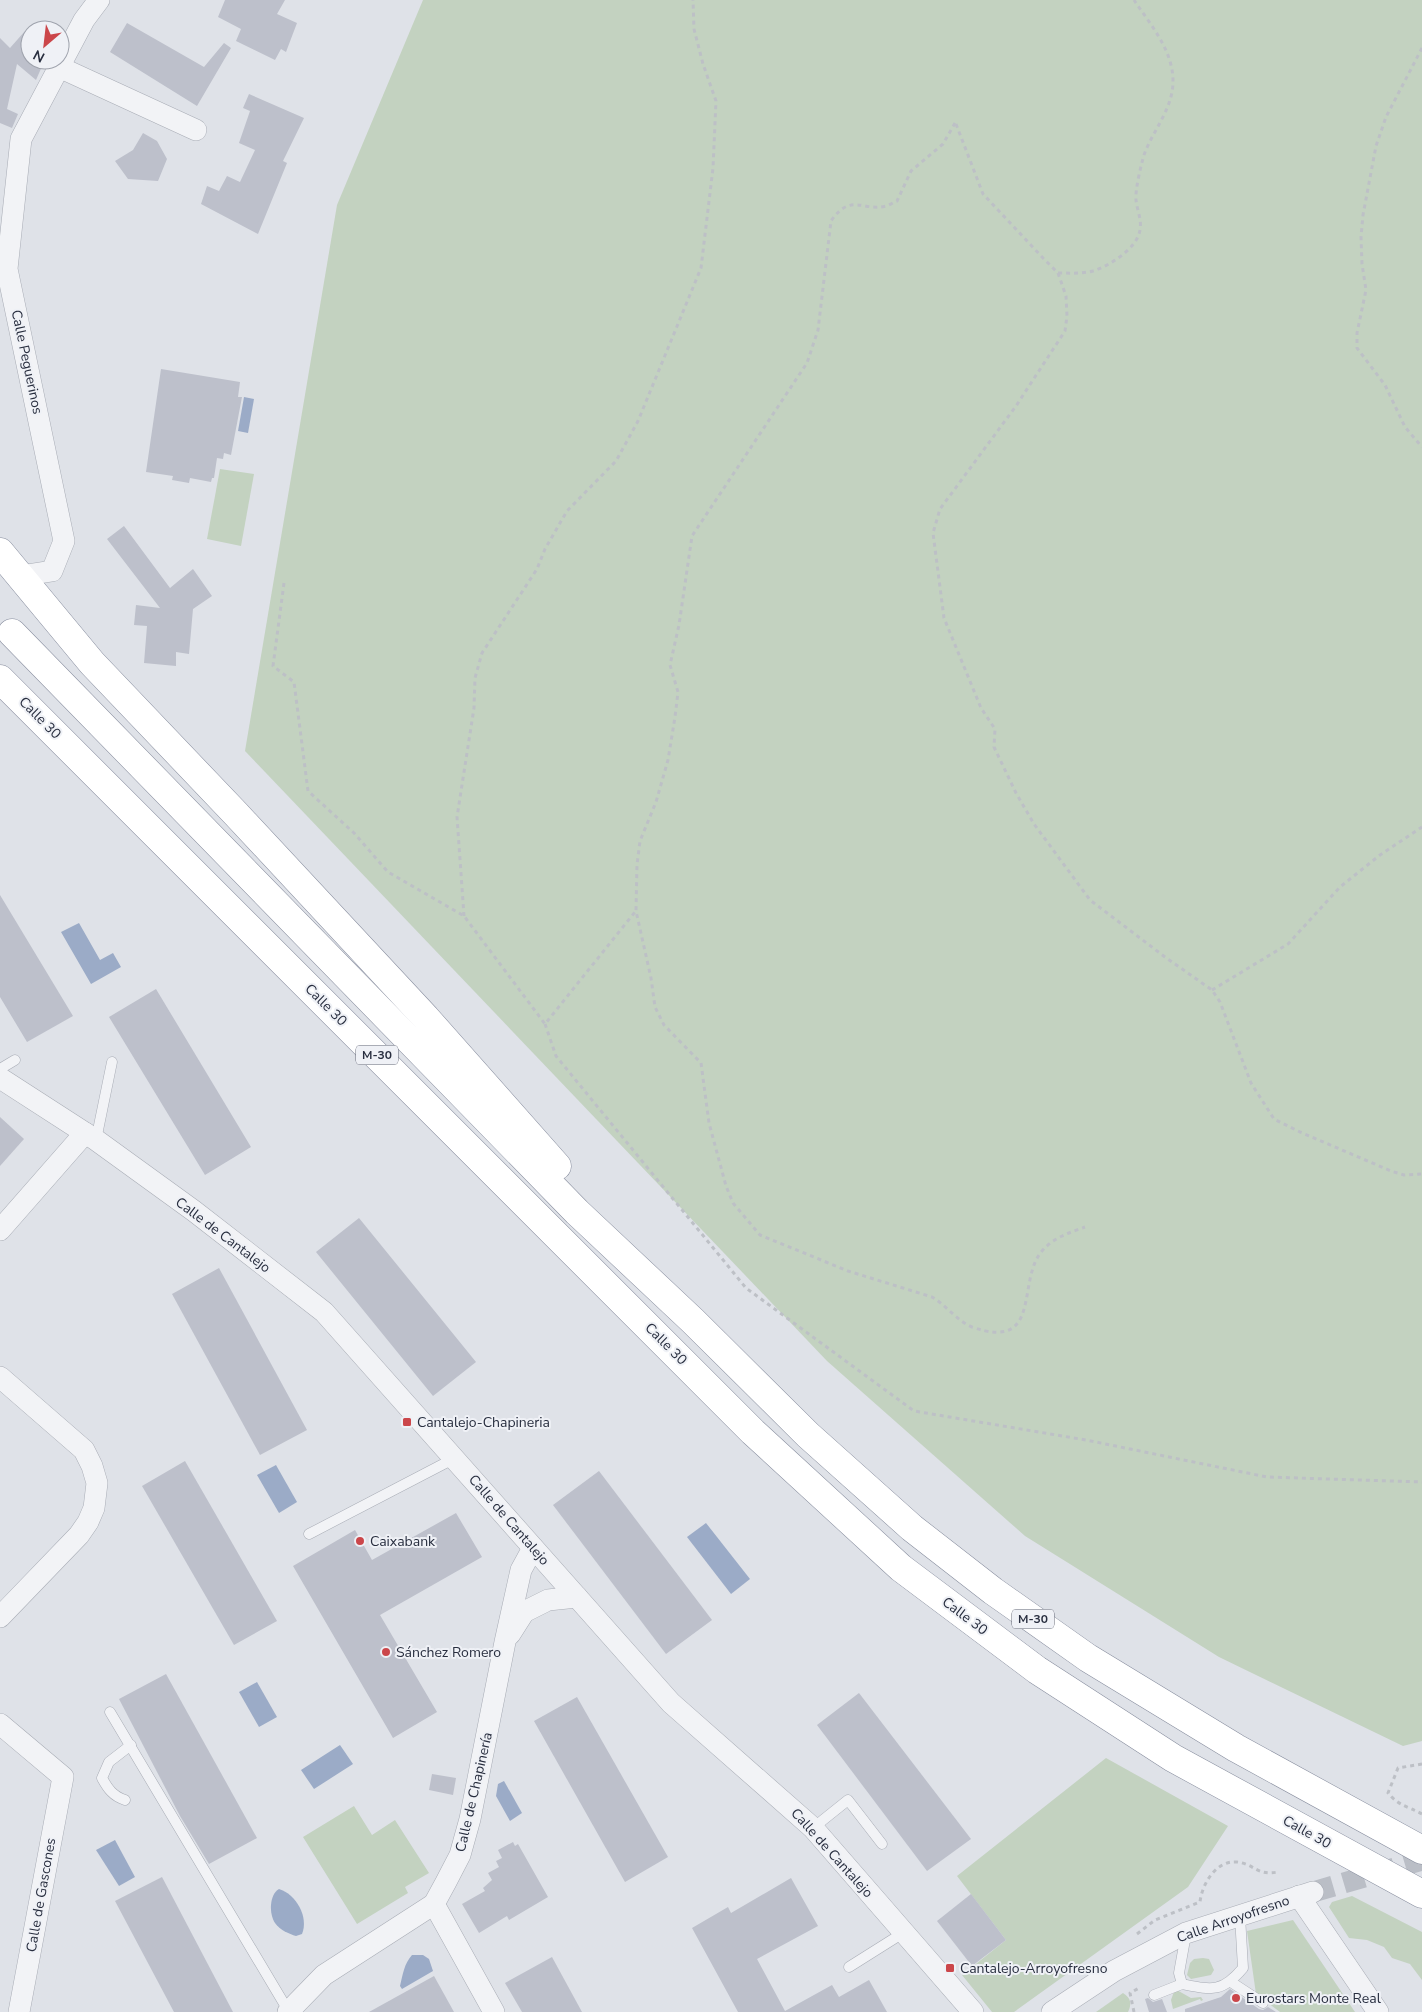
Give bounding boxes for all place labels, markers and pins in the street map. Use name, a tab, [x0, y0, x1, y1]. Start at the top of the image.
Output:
place label: Cantalejo-Chapineria	[417, 1413, 550, 1432]
marker: Cantalejo-Chapineria	[401, 1416, 413, 1428]
place label: Caixabank	[370, 1532, 436, 1551]
marker: Caixabank	[354, 1535, 366, 1547]
place label: Sánchez Romero	[396, 1643, 501, 1662]
marker: Sánchez Romero	[380, 1646, 392, 1658]
place label: Cantalejo-Arroyofresno	[960, 1959, 1108, 1978]
marker: Cantalejo-Arroyofresno	[944, 1962, 956, 1974]
place label: Eurostars Monte Real	[1246, 1989, 1382, 2008]
marker: Eurostars Monte Real	[1230, 1992, 1242, 2004]

